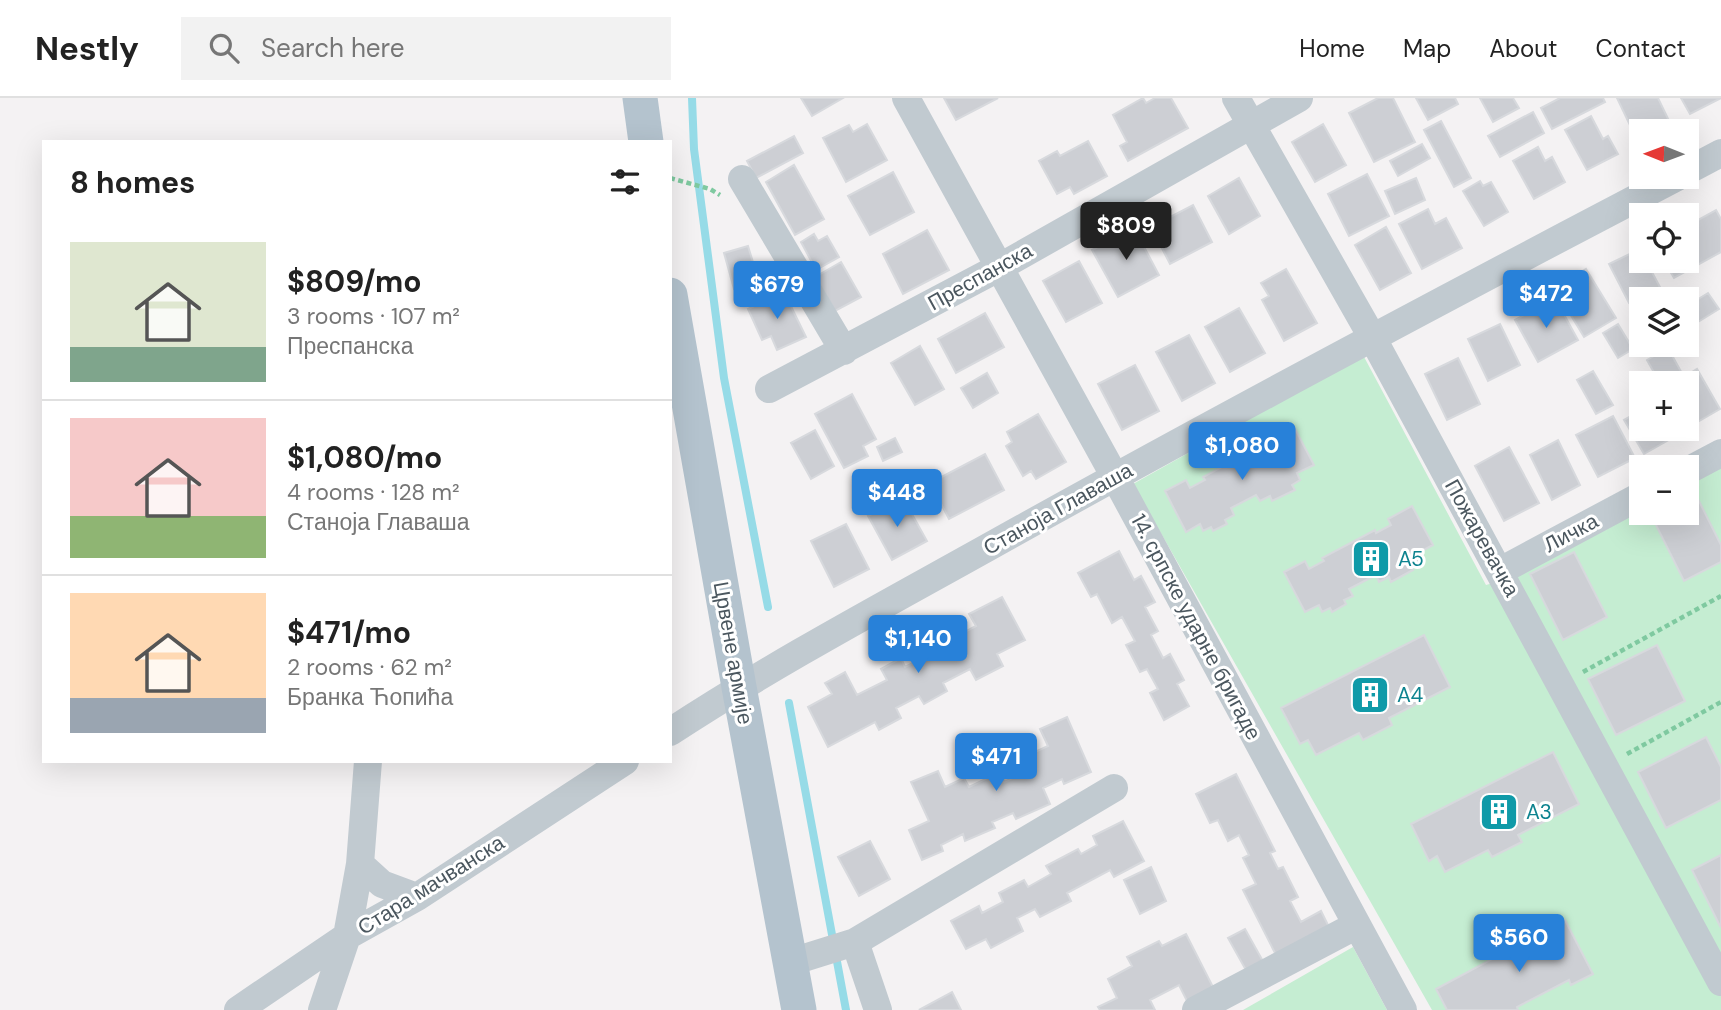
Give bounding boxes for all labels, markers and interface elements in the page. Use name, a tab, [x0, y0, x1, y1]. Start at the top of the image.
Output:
search box	[181, 17, 671, 80]
text: Nestly	[35, 27, 139, 70]
icon: search	[205, 29, 243, 67]
text: Search here	[261, 31, 405, 65]
text: Home	[1299, 33, 1365, 64]
text: Map	[1403, 33, 1451, 64]
text: About	[1489, 33, 1558, 64]
text: Contact	[1596, 33, 1686, 64]
north arrow	[1629, 119, 1699, 189]
map controls	[1629, 119, 1699, 525]
text: 8 homes	[70, 163, 195, 202]
icon: filters	[606, 163, 644, 201]
pin: $809	[1085, 202, 1167, 262]
button: locate	[1629, 203, 1699, 273]
text: $809	[1096, 210, 1156, 240]
street label: Преспанска	[923, 237, 1038, 317]
text: $809/mo	[287, 262, 422, 301]
pin: $679	[736, 262, 818, 321]
text: $679	[750, 269, 804, 299]
icon: home	[126, 270, 210, 354]
pin: $472	[1505, 271, 1587, 330]
text: $472	[1519, 278, 1573, 308]
button: layers	[1629, 287, 1699, 357]
text: 3 rooms · 107 m²	[287, 301, 460, 331]
text: Преспанска	[287, 331, 413, 361]
button: +	[1629, 371, 1699, 441]
pin: $1,080	[1185, 422, 1299, 482]
text: $1,080	[1205, 430, 1279, 460]
text: $1,080/mo	[287, 438, 442, 477]
icon: home	[126, 446, 210, 530]
button: −	[1629, 455, 1699, 525]
street label: Станоја Главаша	[978, 456, 1138, 562]
pin: $448	[856, 470, 938, 529]
street label: Пожаревачка	[1438, 474, 1526, 602]
text: 4 rooms · 128 m²	[287, 477, 459, 507]
text: $448	[868, 477, 926, 507]
text: Станоја Главаша	[287, 507, 470, 537]
street label: Личка	[1539, 507, 1603, 559]
street label: 14. српске ударне бригаде	[1124, 509, 1268, 745]
building icon: A5	[1350, 538, 1392, 580]
place label: A5	[1398, 545, 1424, 573]
street label: Црвене армије	[707, 579, 759, 727]
text: $471/mo	[287, 613, 411, 652]
pin: $1,140	[861, 616, 975, 675]
icon: home	[126, 621, 210, 705]
text: $1,140	[884, 623, 952, 653]
text: 2 rooms · 62 m²	[287, 652, 452, 682]
building icon: A4	[1349, 674, 1391, 716]
place label: A4	[1397, 681, 1424, 709]
text: Бранка Ћопића	[287, 682, 453, 712]
pin: $471	[955, 734, 1037, 793]
text: $471	[971, 741, 1021, 771]
building icon: A3	[1478, 791, 1520, 833]
place label: A3	[1526, 798, 1552, 826]
street label: Стара мачванска	[352, 829, 510, 941]
pin: $560	[1478, 914, 1560, 974]
text: $560	[1490, 922, 1548, 952]

